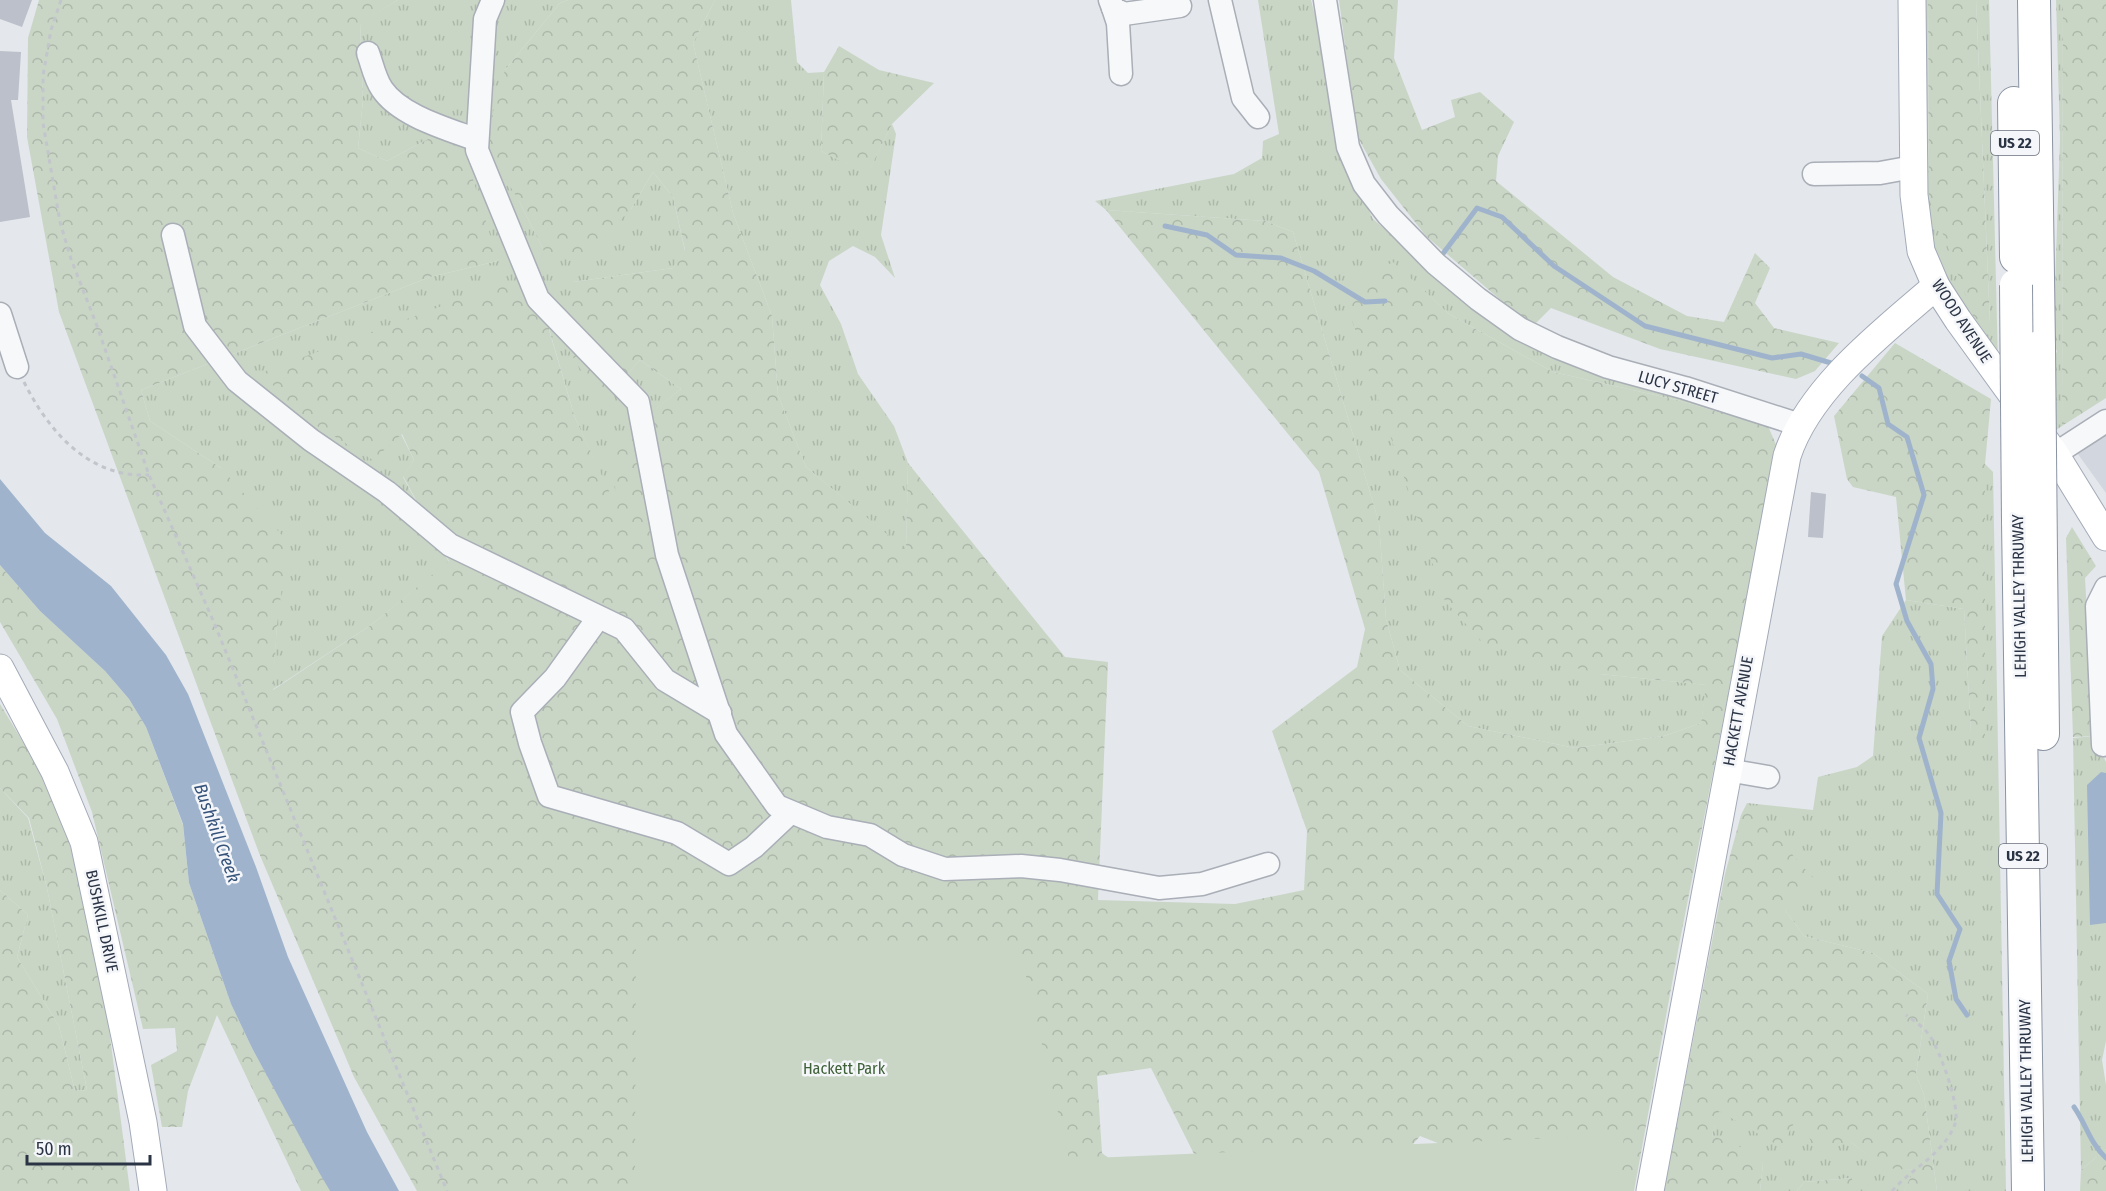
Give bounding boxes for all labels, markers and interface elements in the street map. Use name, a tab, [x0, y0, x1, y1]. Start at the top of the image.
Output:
road number: US 22	[1991, 131, 2039, 155]
street label: WOOD AVENUE	[1928, 276, 1996, 366]
street label: LUCY STREET	[1636, 367, 1721, 408]
street label: LEHIGH VALLEY THRUWAY	[2008, 514, 2030, 678]
street label: HACKETT AVENUE	[1719, 655, 1757, 767]
water label: Bushkill Creek	[189, 781, 245, 886]
road number: US 22	[1999, 844, 2047, 868]
street label: BUSHKILL DRIVE	[82, 868, 122, 974]
street label: LEHIGH VALLEY THRUWAY	[2015, 999, 2037, 1163]
park label: Hackett Park	[803, 1059, 886, 1078]
scale bar	[27, 1128, 150, 1166]
text: 50 m	[36, 1138, 72, 1160]

